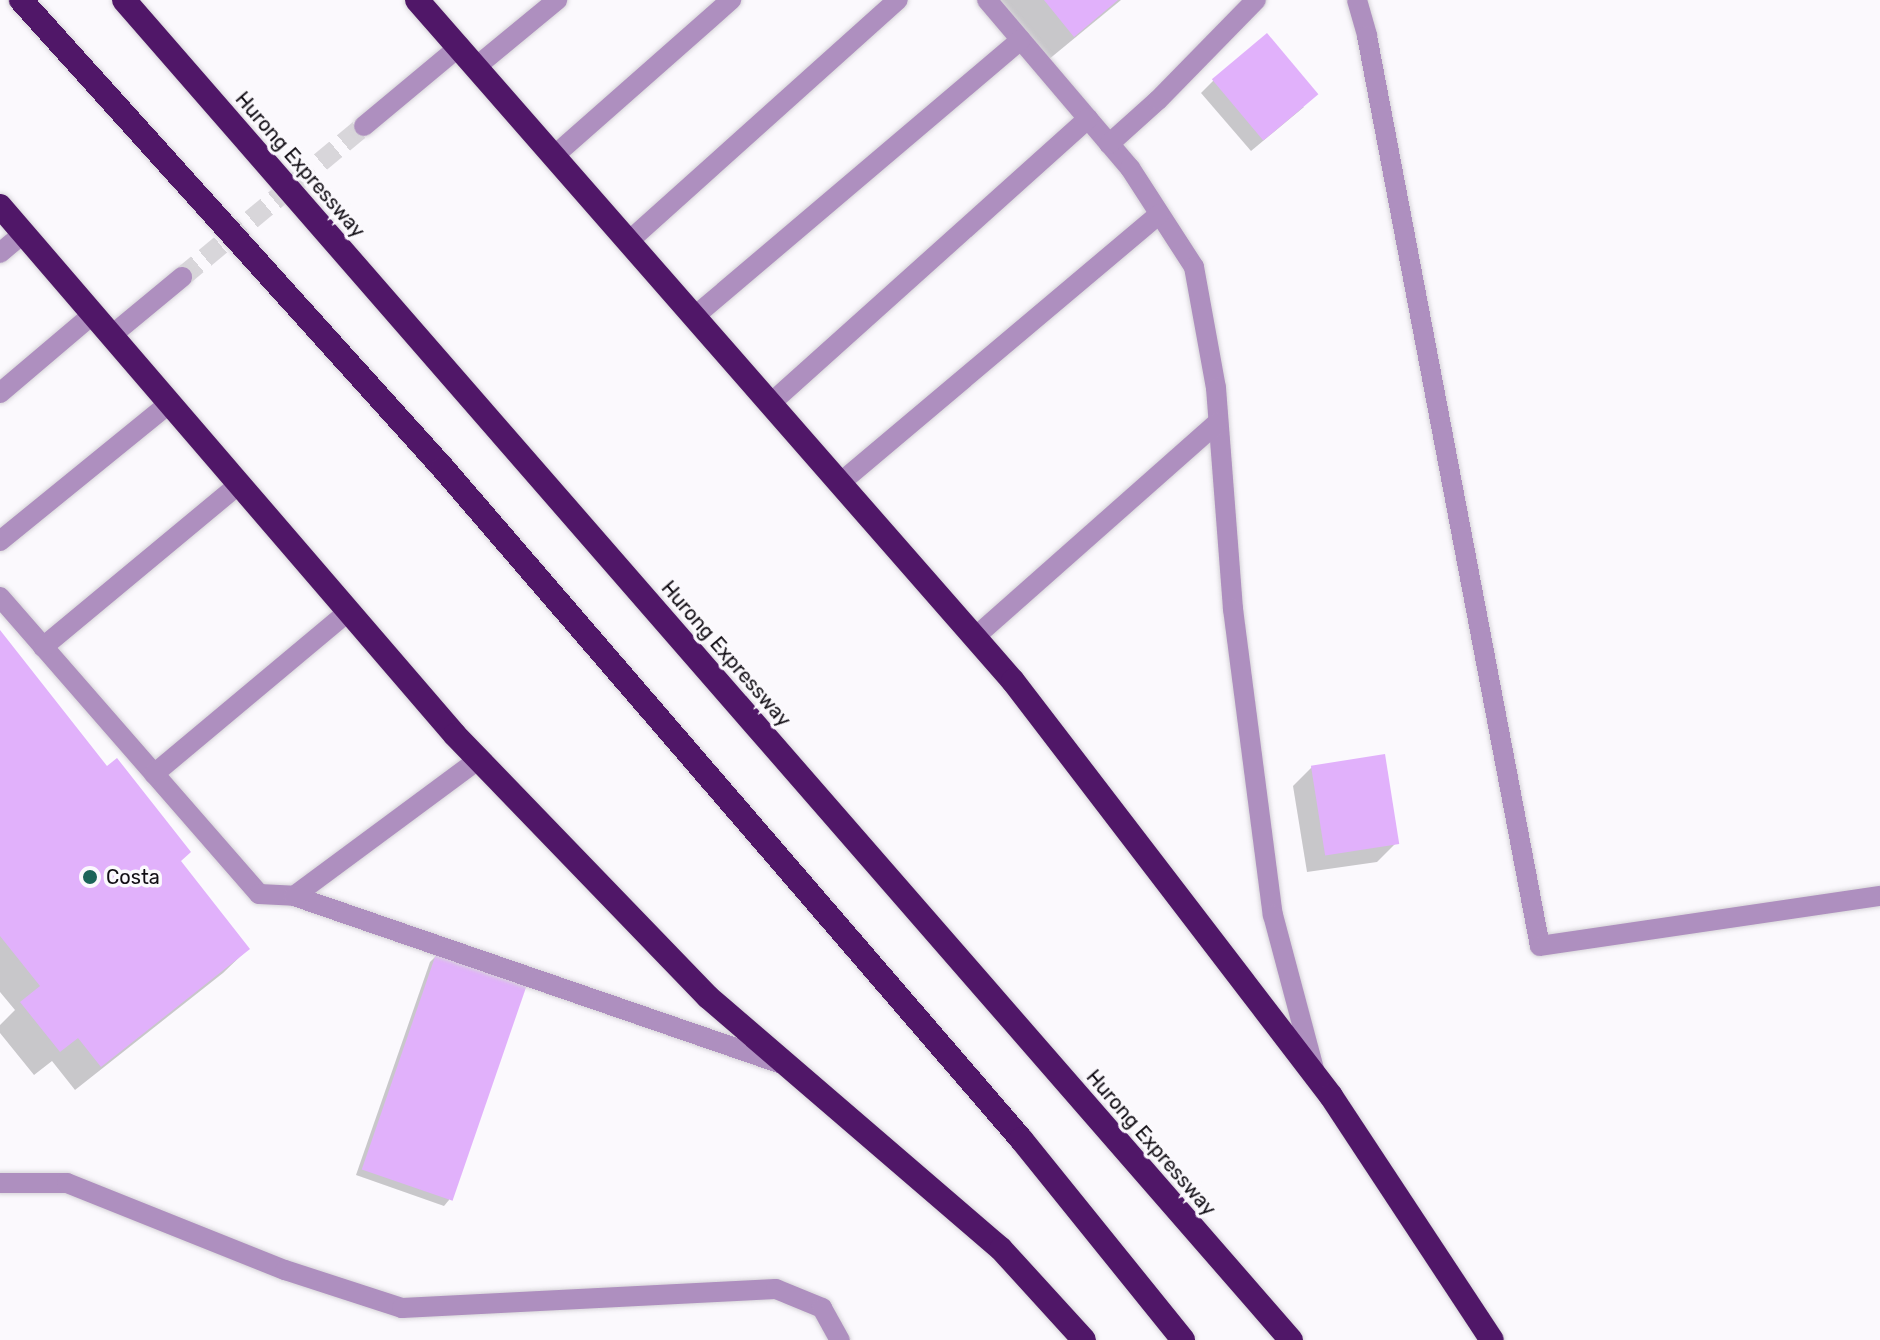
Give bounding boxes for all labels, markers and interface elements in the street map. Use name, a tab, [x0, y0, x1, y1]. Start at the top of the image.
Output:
street label: Hurong Expressway	[230, 87, 370, 243]
street label: Hurong Expressway	[656, 576, 796, 732]
place label: Costa	[106, 865, 160, 889]
marker: Costa	[81, 868, 99, 886]
street label: Hurong Expressway	[1081, 1065, 1221, 1221]

